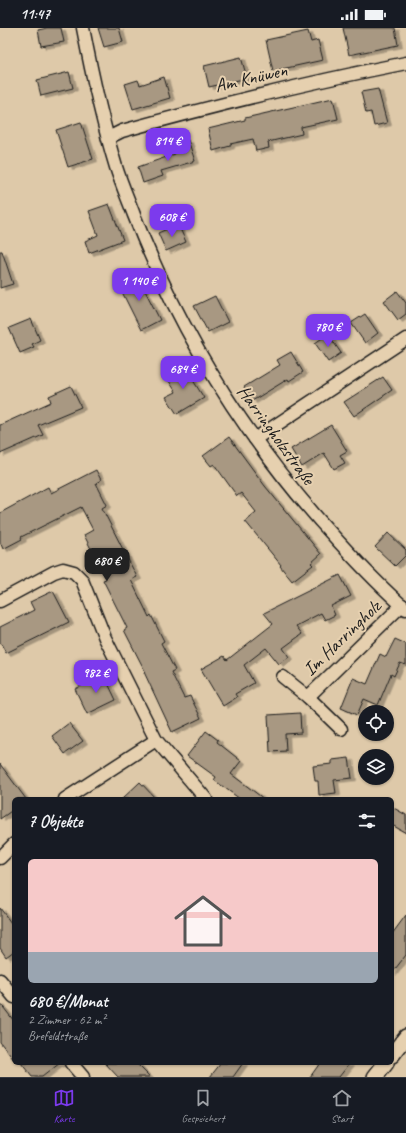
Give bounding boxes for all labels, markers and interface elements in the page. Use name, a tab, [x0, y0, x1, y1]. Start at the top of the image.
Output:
text: 11:47	[20, 5, 50, 24]
street label: Am Knüwen	[213, 58, 290, 98]
pin: 814 €	[140, 128, 196, 162]
text: 814 €	[155, 133, 181, 149]
pin: 608 €	[144, 204, 200, 238]
text: 608 €	[159, 209, 185, 225]
pin: 1 140 €	[102, 268, 176, 302]
text: 1 140 €	[121, 273, 157, 289]
pin: 780 €	[300, 314, 356, 348]
text: 780 €	[315, 319, 341, 335]
pin: 684 €	[155, 356, 211, 390]
text: 684 €	[170, 361, 196, 377]
street label: Harringholzstraße	[232, 380, 321, 491]
pin: 680 €	[79, 548, 135, 582]
text: 680 €	[94, 553, 120, 569]
street label: Im Harringholz	[298, 594, 387, 681]
pin: 982 €	[68, 660, 124, 694]
text: 982 €	[83, 665, 109, 681]
map controls	[358, 705, 394, 785]
button: locate	[358, 705, 394, 741]
button: layers	[358, 749, 394, 785]
icon: filters	[356, 810, 378, 832]
text: 7 Objekte	[28, 811, 83, 832]
icon: home	[167, 885, 239, 957]
text: 680 €/Monat	[28, 991, 108, 1012]
text: 2 Zimmer · 62 m²	[28, 1012, 105, 1028]
text: Brefeldstraße	[28, 1028, 87, 1044]
tab: Karte	[53, 1087, 75, 1125]
tab: Gespeichert	[182, 1087, 224, 1125]
tab: Start	[331, 1087, 353, 1125]

